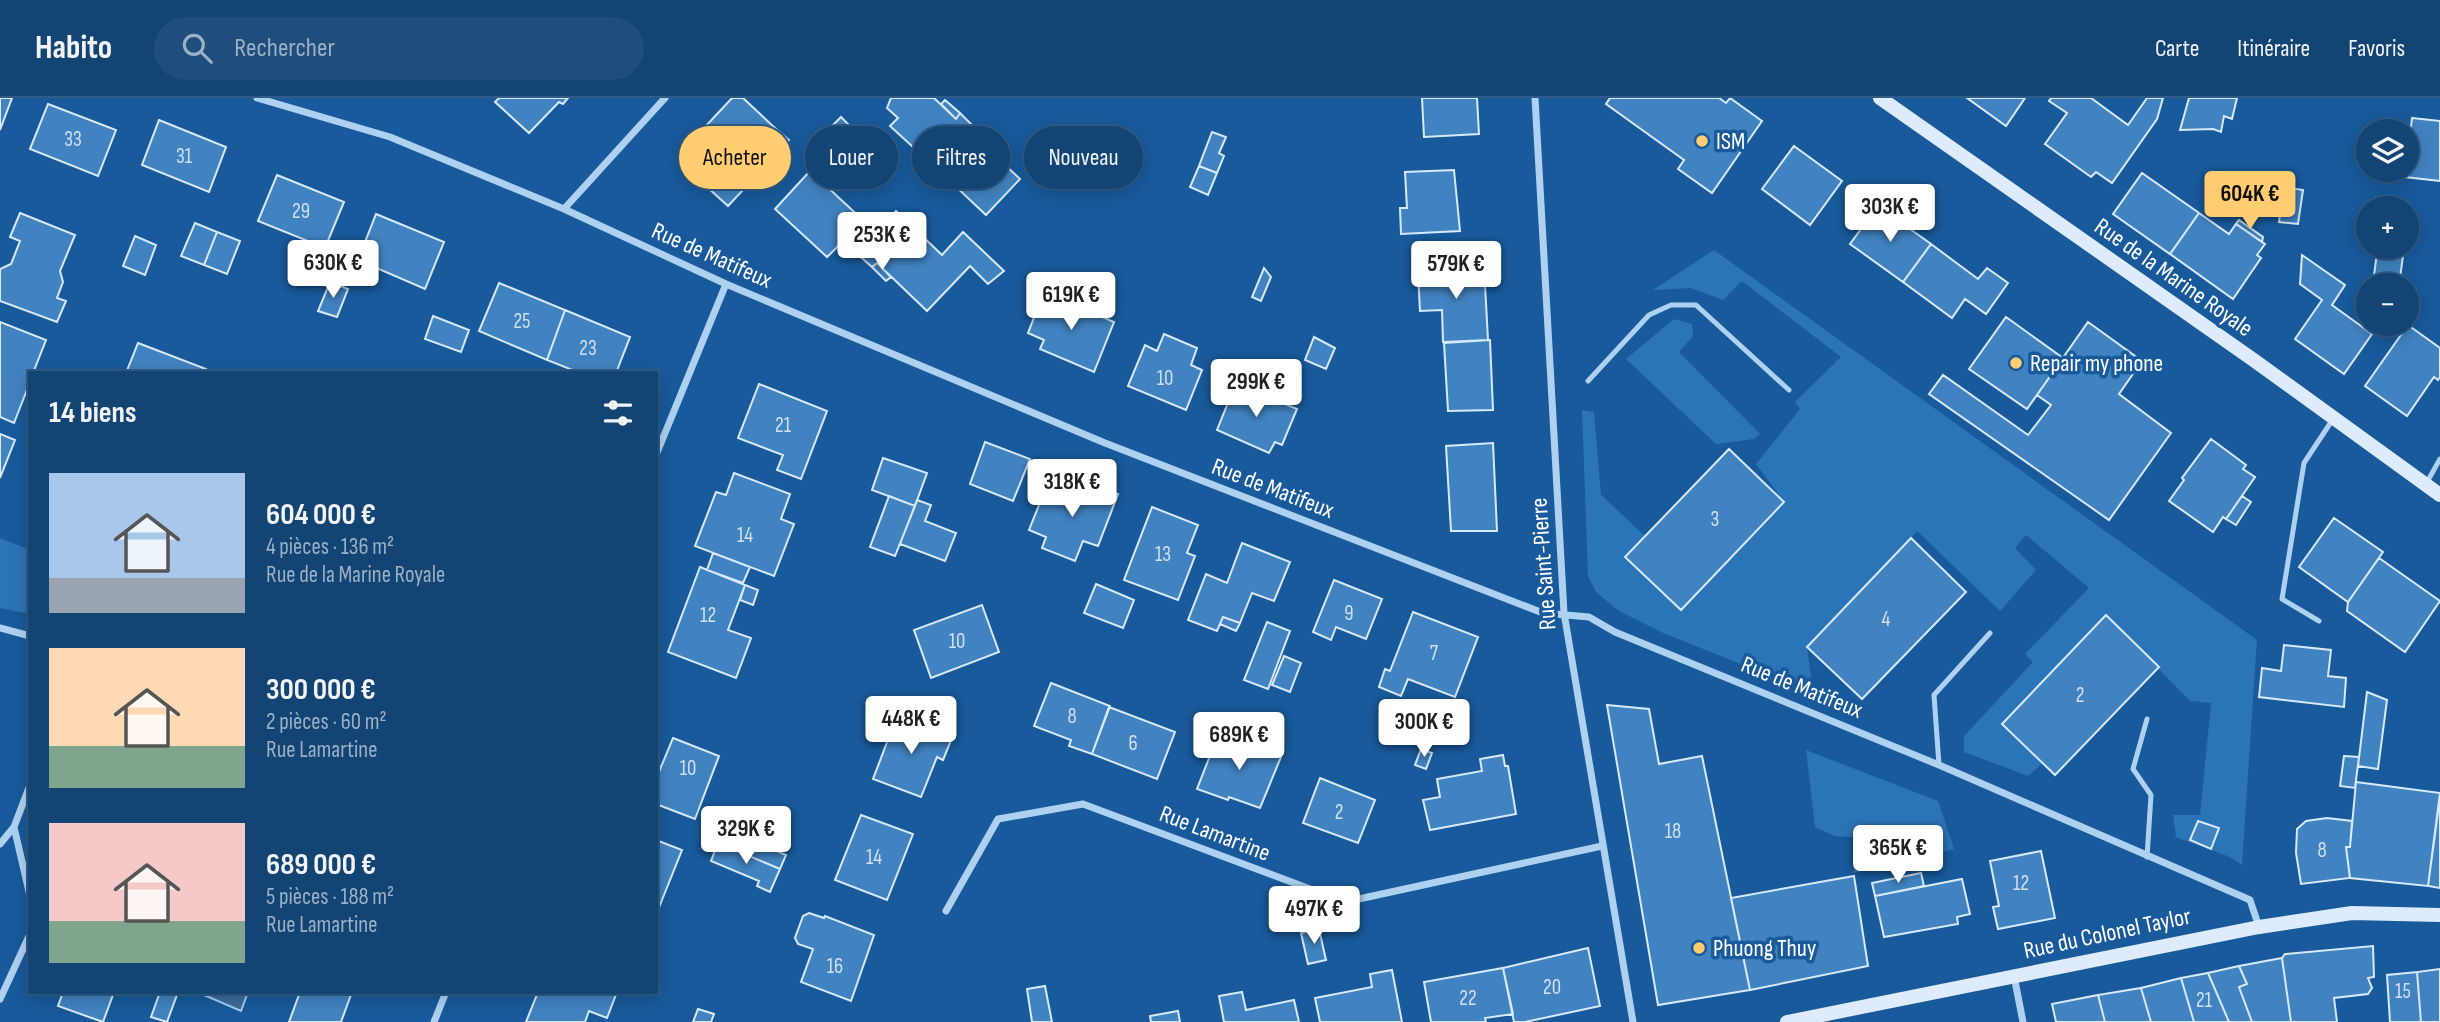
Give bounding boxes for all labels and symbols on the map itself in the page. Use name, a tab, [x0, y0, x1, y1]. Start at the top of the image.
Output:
house number: 33	[64, 127, 82, 152]
place label: ISM	[1716, 127, 1745, 156]
marker: ISM	[1694, 133, 1710, 149]
house number: 31	[176, 144, 193, 169]
pin: 604K €	[2193, 172, 2307, 231]
pin: 303K €	[1833, 184, 1947, 244]
house number: 29	[292, 199, 310, 224]
pin: 253K €	[825, 212, 939, 272]
street label: Rue de la Marine Royale	[2089, 212, 2259, 343]
street label: Rue de Matifeux	[647, 216, 776, 295]
pin: 630K €	[276, 240, 390, 300]
pin: 579K €	[1399, 242, 1513, 301]
pin: 619K €	[1014, 272, 1128, 332]
house number: 25	[513, 309, 531, 334]
house number: 23	[579, 336, 597, 361]
place label: Repair my phone	[2030, 349, 2163, 378]
marker: Repair my phone	[2008, 355, 2024, 371]
pin: 299K €	[1199, 360, 1313, 419]
house number: 10	[1157, 366, 1173, 391]
house number: 21	[775, 413, 792, 438]
street label: Rue de Matifeux	[1208, 452, 1338, 525]
pin: 318K €	[1015, 460, 1129, 519]
street label: Rue Saint-Pierre	[1524, 497, 1563, 631]
house number: 3	[1711, 507, 1719, 532]
house number: 14	[737, 523, 753, 548]
house number: 13	[1155, 542, 1171, 567]
house number: 9	[1344, 601, 1354, 626]
house number: 12	[700, 603, 716, 628]
house number: 4	[1882, 607, 1891, 632]
house number: 10	[949, 629, 965, 654]
house number: 7	[1430, 641, 1439, 666]
street label: Rue de Matifeux	[1737, 650, 1867, 725]
house number: 2	[2076, 683, 2084, 708]
pin: 448K €	[854, 696, 968, 756]
pin: 300K €	[1367, 700, 1481, 759]
house number: 8	[1067, 704, 1077, 729]
pin: 689K €	[1182, 712, 1296, 772]
house number: 6	[1128, 731, 1138, 756]
house number: 10	[680, 756, 696, 781]
street label: Rue Lamartine	[1155, 799, 1274, 868]
house number: 2	[1335, 800, 1343, 825]
pin: 329K €	[689, 806, 803, 866]
house number: 18	[1665, 819, 1681, 844]
pin: 365K €	[1841, 826, 1955, 885]
house number: 8	[2317, 838, 2327, 863]
house number: 14	[866, 845, 882, 870]
house number: 12	[2013, 871, 2029, 896]
pin: 497K €	[1257, 886, 1371, 946]
street label: Rue du Colonel Taylor	[2021, 902, 2193, 965]
place label: Phuong Thuy	[1713, 934, 1816, 963]
marker: Phuong Thuy	[1691, 940, 1707, 956]
house number: 16	[827, 954, 843, 979]
house number: 20	[1543, 975, 1561, 1000]
house number: 15	[2395, 979, 2411, 1004]
house number: 22	[1459, 986, 1477, 1011]
house number: 21	[2196, 988, 2213, 1013]

